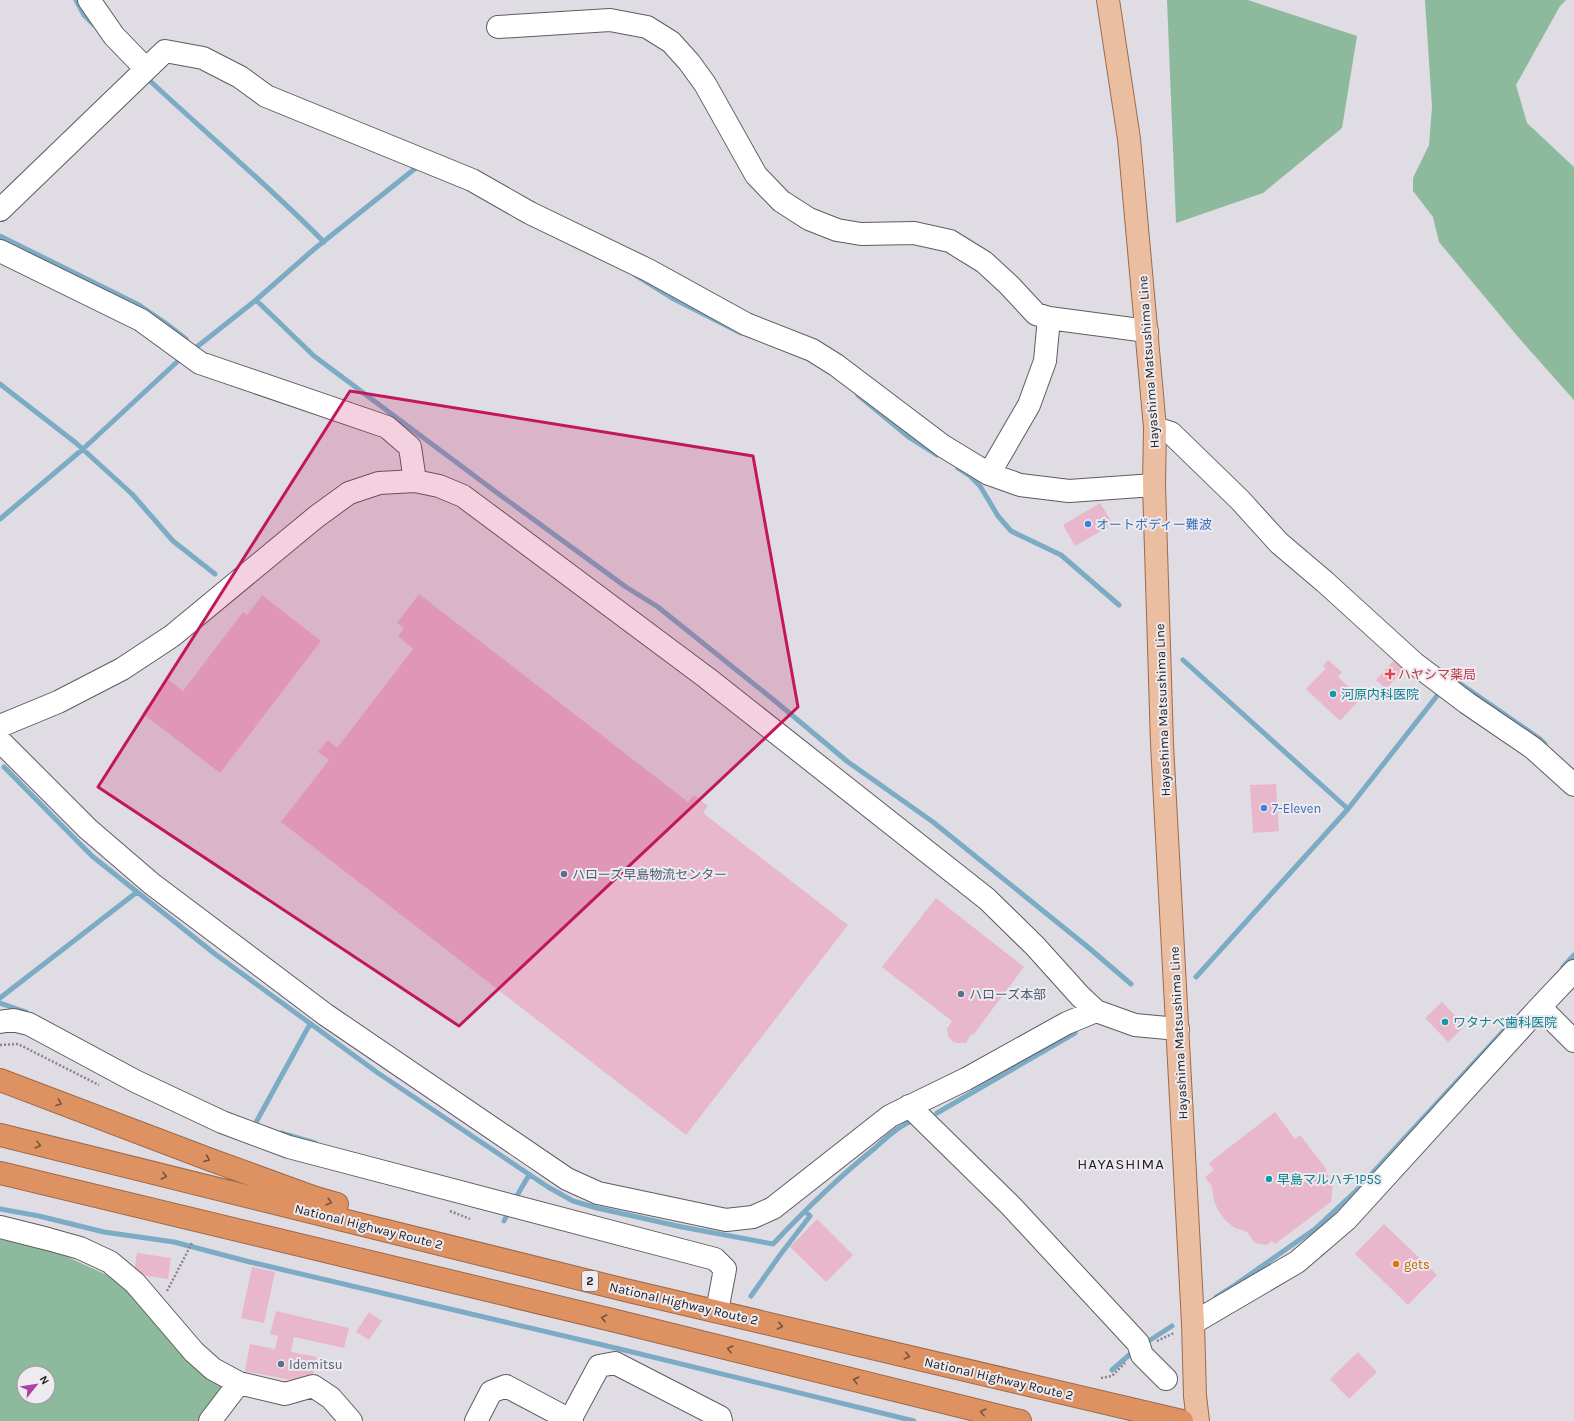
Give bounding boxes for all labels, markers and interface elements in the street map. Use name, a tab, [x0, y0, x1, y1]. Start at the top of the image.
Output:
street label: Hayashima Matsushima Line	[1135, 275, 1162, 449]
place label: オートボディー難波	[1096, 517, 1212, 532]
marker: オートボディー難波	[1083, 519, 1093, 529]
street label: Hayashima Matsushima Line	[1152, 623, 1173, 797]
place label: ハヤシマ薬局	[1398, 667, 1476, 682]
marker: ハヤシマ薬局	[1385, 669, 1395, 679]
place label: 河原内科医院	[1341, 687, 1419, 702]
marker: 河原内科医院	[1328, 689, 1338, 699]
place label: 7-Eleven	[1272, 801, 1321, 816]
marker: 7-Eleven	[1259, 803, 1269, 813]
place label: ハローズ早島物流センター	[572, 867, 727, 882]
marker: ハローズ早島物流センター	[559, 869, 569, 879]
street label: Hayashima Matsushima Line	[1166, 946, 1191, 1120]
place label: ハローズ本部	[969, 987, 1046, 1002]
marker: ハローズ本部	[956, 989, 966, 999]
place label: ワタナベ歯科医院	[1453, 1015, 1557, 1030]
marker: ワタナベ歯科医院	[1440, 1017, 1450, 1027]
one-way arrow	[56, 1098, 63, 1106]
one-way arrow	[35, 1140, 41, 1148]
one-way arrow	[203, 1154, 210, 1162]
district label: HAYASHIMA	[1077, 1155, 1165, 1173]
one-way arrow	[160, 1171, 167, 1180]
place label: 早島マルハチ1P5S	[1277, 1172, 1382, 1187]
marker: 早島マルハチ1P5S	[1264, 1174, 1274, 1184]
one-way arrow	[326, 1197, 333, 1206]
street label: National Highway Route 2	[293, 1201, 445, 1252]
place label: gets	[1404, 1257, 1430, 1272]
marker: gets	[1391, 1259, 1401, 1269]
road number: 2	[582, 1271, 598, 1291]
street label: National Highway Route 2	[608, 1279, 760, 1328]
one-way arrow	[601, 1314, 607, 1322]
one-way arrow	[777, 1321, 783, 1329]
one-way arrow	[727, 1345, 734, 1354]
one-way arrow	[903, 1351, 910, 1359]
street label: National Highway Route 2	[923, 1354, 1075, 1403]
place label: Idemitsu	[289, 1357, 343, 1372]
marker: Idemitsu	[276, 1359, 286, 1369]
north arrow	[16, 1365, 56, 1405]
text: N	[37, 1374, 52, 1387]
one-way arrow	[853, 1377, 860, 1385]
one-way arrow	[979, 1408, 986, 1416]

